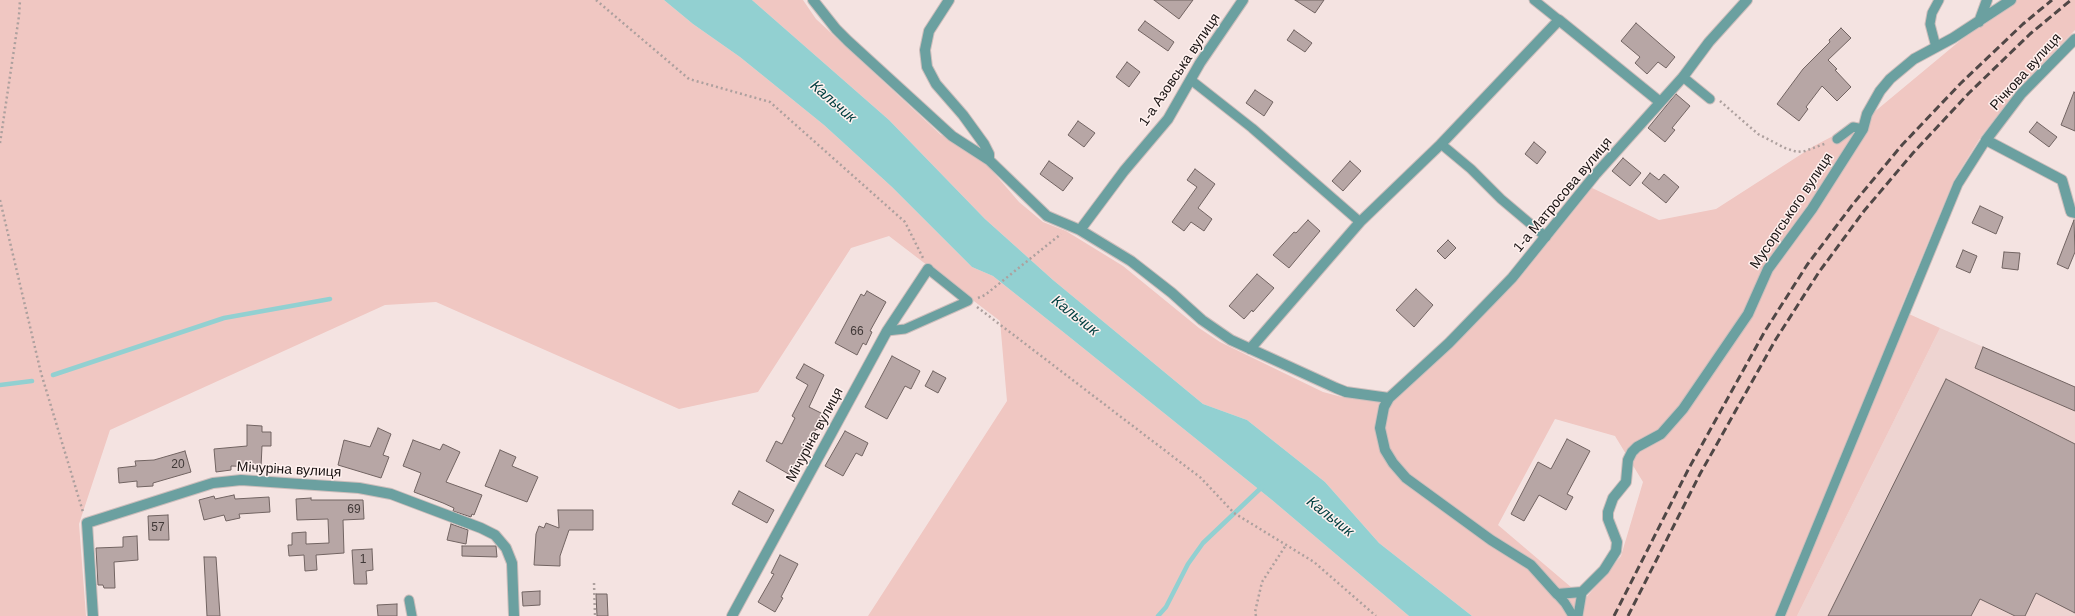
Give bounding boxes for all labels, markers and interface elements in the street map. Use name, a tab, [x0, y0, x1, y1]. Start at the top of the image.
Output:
street label: 1-а Азовська вулиця	[1136, 10, 1224, 130]
street label: Річкова вулиця	[1987, 30, 2065, 114]
water label: Кальчик	[806, 77, 860, 127]
street label: 1-а Матросова вулиця	[1510, 134, 1616, 256]
street label: Мусоргського вулиця	[1747, 150, 1837, 272]
water label: Кальчик	[1048, 292, 1102, 340]
house number: 66	[850, 325, 864, 339]
street label: Мічуріна вулиця	[783, 385, 847, 485]
house number: 20	[171, 458, 185, 472]
street label: Мічуріна вулиця	[236, 459, 342, 481]
water label: Кальчик	[1303, 493, 1357, 541]
house number: 69	[347, 503, 361, 517]
house number: 57	[151, 521, 165, 535]
house number: 1	[360, 553, 366, 567]

